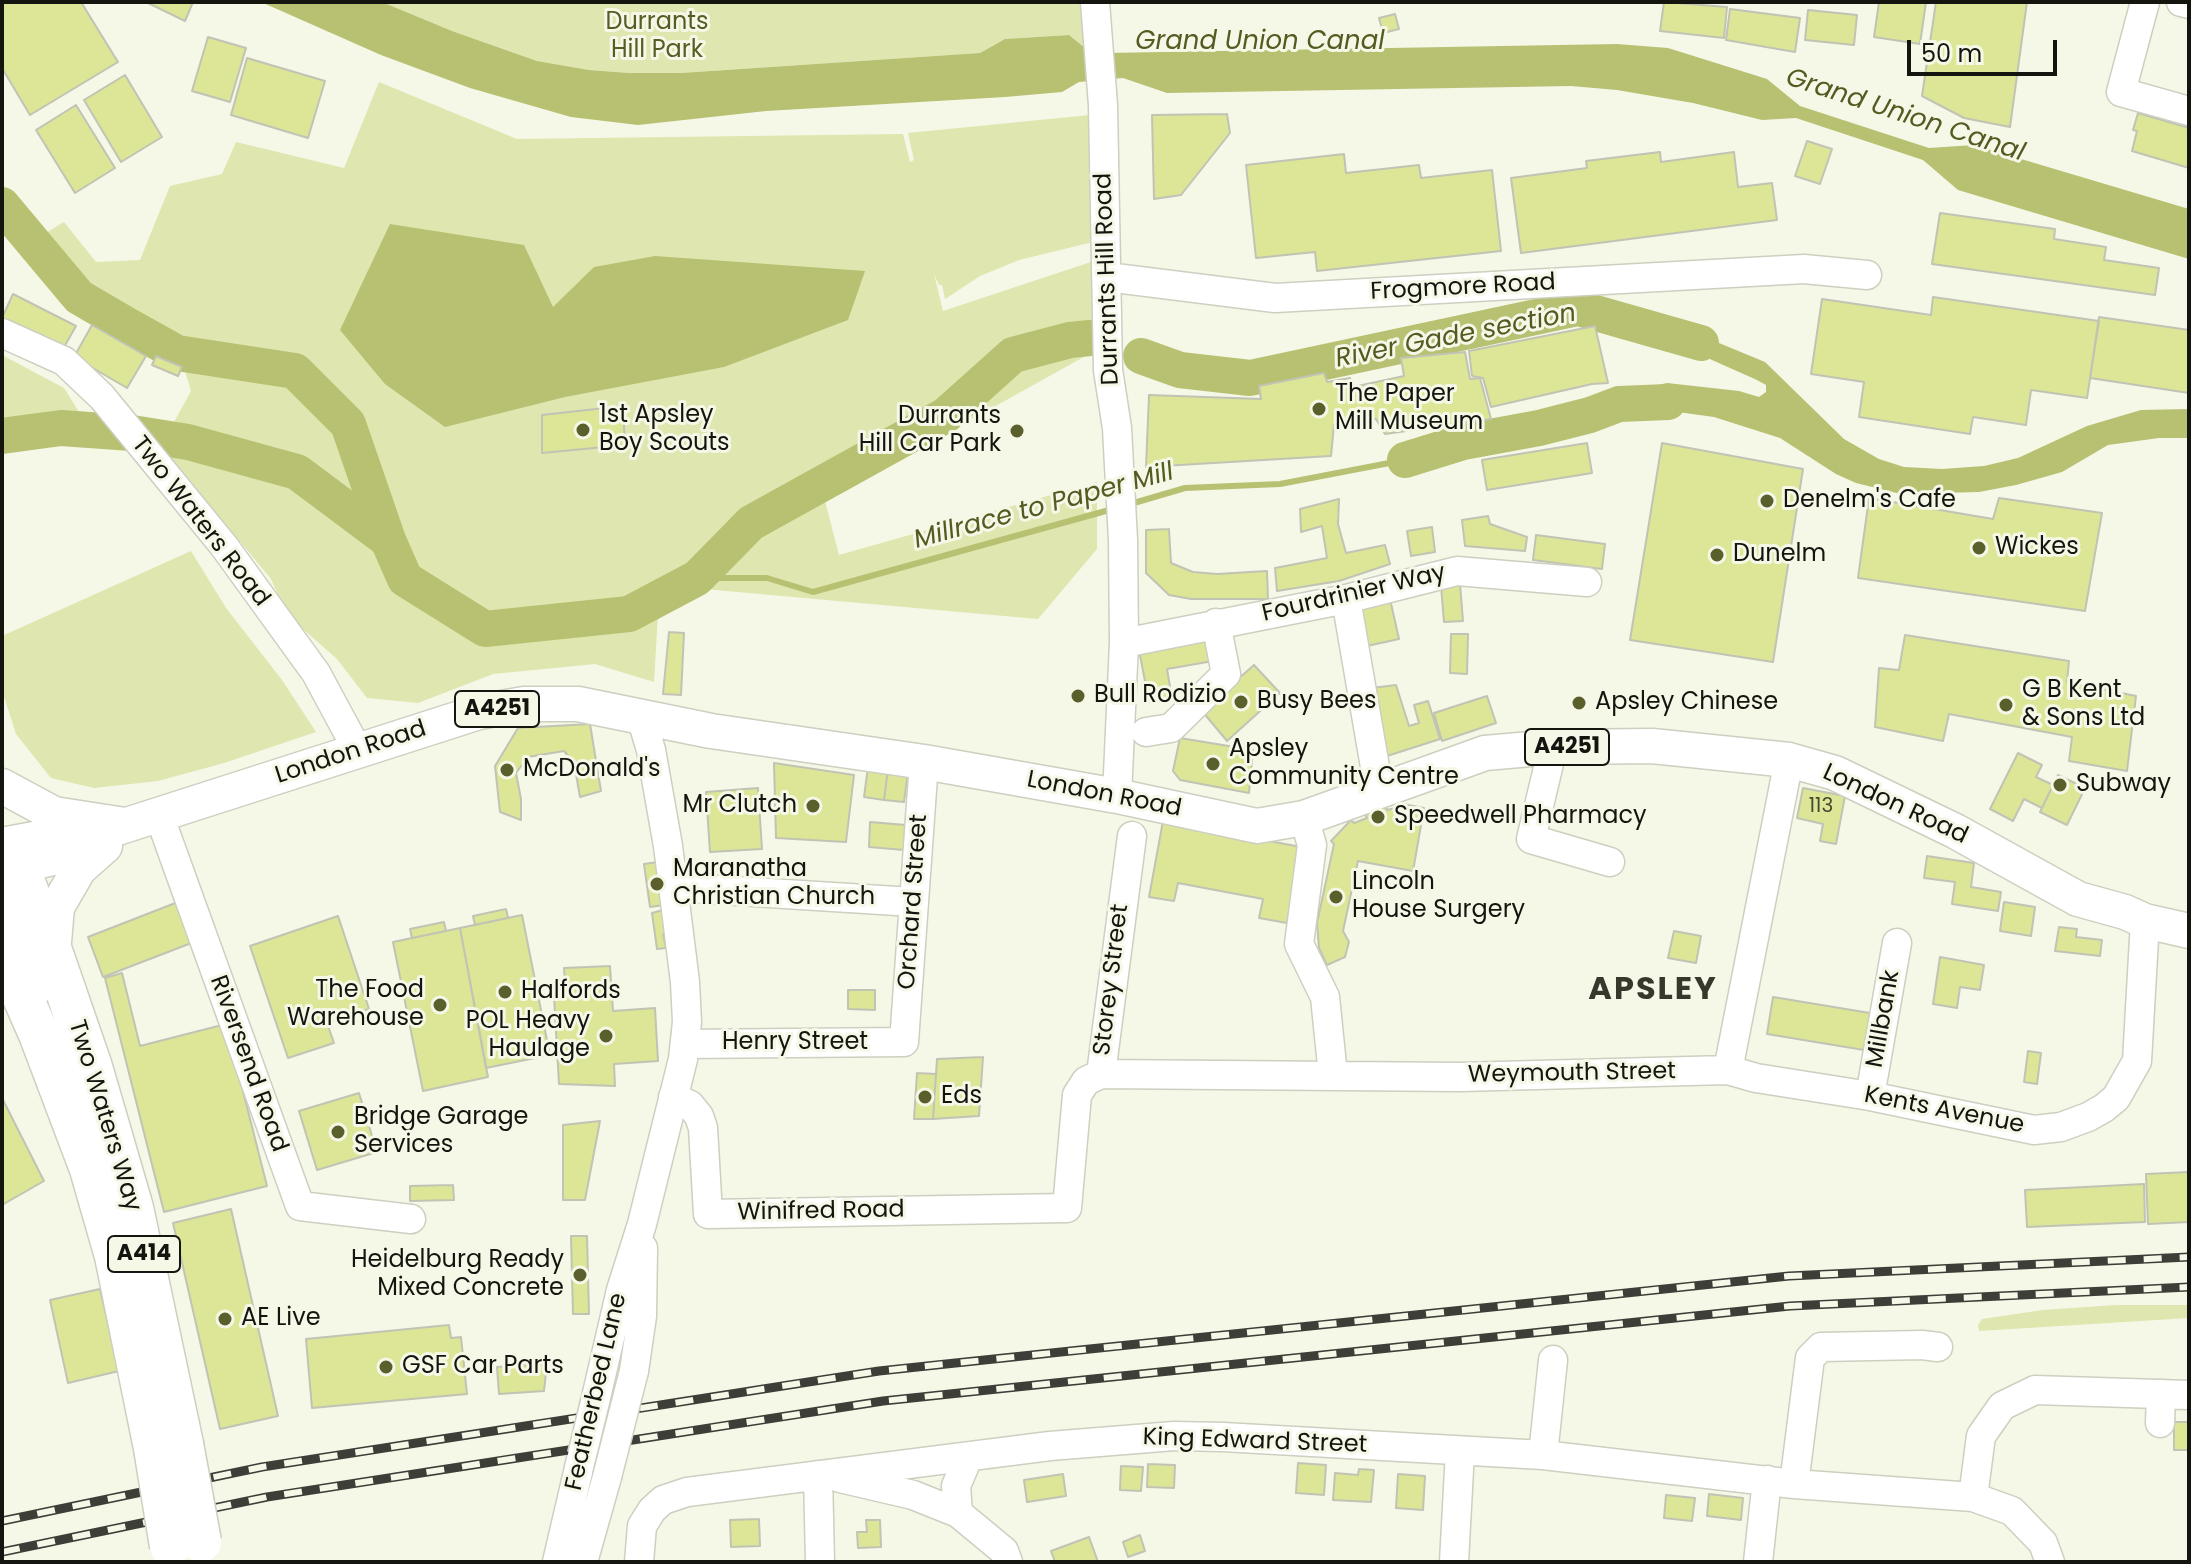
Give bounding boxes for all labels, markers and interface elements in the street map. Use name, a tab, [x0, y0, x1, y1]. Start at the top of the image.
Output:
park label: Durrants Hill Park	[605, 9, 709, 65]
scale bar	[1911, 24, 2061, 74]
water label: Grand Union Canal	[1135, 26, 1385, 58]
text: 50 m	[1921, 37, 1982, 70]
water label: Grand Union Canal	[1782, 63, 2028, 169]
street label: Durrants Hill Road	[1090, 172, 1126, 386]
street label: Frogmore Road	[1370, 269, 1556, 307]
water label: River Gade section	[1333, 298, 1579, 376]
place label: The Paper Mill Museum	[1335, 381, 1483, 437]
marker: The Paper Mill Museum	[1310, 400, 1328, 418]
place label: 1st Apsley Boy Scouts	[599, 402, 730, 458]
place label: Durrants Hill Car Park	[859, 403, 1001, 459]
marker: 1st Apsley Boy Scouts	[574, 421, 592, 439]
marker: Durrants Hill Car Park	[1008, 422, 1026, 440]
street label: Two Waters Road	[125, 431, 275, 613]
water label: Millrace to Paper Mill	[911, 457, 1177, 557]
place label: Denelm's Cafe	[1783, 487, 1956, 515]
marker: Denelm's Cafe	[1758, 492, 1776, 510]
place label: Wickes	[1995, 534, 2079, 562]
marker: Wickes	[1970, 539, 1988, 557]
place label: Dunelm	[1733, 541, 1826, 569]
marker: Dunelm	[1708, 546, 1726, 564]
street label: Fourdrinier Way	[1259, 559, 1449, 629]
place label: G B Kent & Sons Ltd	[2022, 677, 2145, 733]
place label: Bull Rodizio	[1094, 682, 1227, 710]
marker: Bull Rodizio	[1069, 687, 1087, 705]
place label: Busy Bees	[1257, 688, 1377, 716]
place label: Apsley Chinese	[1595, 689, 1778, 717]
road number: A4251	[455, 691, 539, 727]
marker: Busy Bees	[1232, 693, 1250, 711]
marker: Apsley Chinese	[1570, 694, 1588, 712]
marker: G B Kent & Sons Ltd	[1997, 696, 2015, 714]
street label: London Road	[272, 715, 430, 791]
road number: A4251	[1525, 729, 1609, 765]
place label: Apsley Community Centre	[1229, 736, 1459, 792]
marker: Apsley Community Centre	[1204, 755, 1222, 773]
place label: McDonald's	[523, 756, 661, 784]
street label: London Road	[1818, 759, 1972, 851]
marker: McDonald's	[498, 761, 516, 779]
street label: London Road	[1024, 766, 1184, 824]
place label: Subway	[2076, 771, 2171, 799]
marker: Subway	[2051, 776, 2069, 794]
place label: Mr Clutch	[683, 792, 797, 820]
house number: 113	[1809, 795, 1833, 819]
marker: Mr Clutch	[804, 797, 822, 815]
place label: Speedwell Pharmacy	[1394, 803, 1647, 831]
marker: Speedwell Pharmacy	[1369, 808, 1387, 826]
street label: Orchard Street	[894, 813, 934, 991]
place label: Maranatha Christian Church	[673, 856, 875, 912]
place label: Lincoln House Surgery	[1352, 869, 1525, 925]
marker: Maranatha Christian Church	[648, 875, 666, 893]
marker: Lincoln House Surgery	[1327, 888, 1345, 906]
street label: Storey Street	[1088, 903, 1136, 1057]
street label: Millbank	[1861, 968, 1907, 1070]
street label: Riversend Road	[203, 972, 293, 1156]
district label: APSLEY	[1588, 972, 1718, 1010]
place label: The Food Warehouse	[287, 977, 424, 1033]
place label: Halfords	[521, 978, 621, 1006]
marker: Halfords	[496, 983, 514, 1001]
marker: The Food Warehouse	[431, 996, 449, 1014]
place label: POL Heavy Haulage	[466, 1008, 590, 1064]
street label: Two Waters Way	[61, 1017, 147, 1215]
marker: POL Heavy Haulage	[597, 1027, 615, 1045]
street label: Henry Street	[722, 1029, 868, 1057]
street label: Weymouth Street	[1468, 1058, 1676, 1090]
street label: Kents Avenue	[1862, 1081, 2026, 1141]
place label: Eds	[941, 1083, 982, 1111]
marker: Eds	[916, 1088, 934, 1106]
place label: Bridge Garage Services	[354, 1104, 528, 1160]
marker: Bridge Garage Services	[329, 1123, 347, 1141]
street label: Winifred Road	[737, 1196, 905, 1228]
road number: A414	[108, 1236, 180, 1272]
place label: Heidelburg Ready Mixed Concrete	[351, 1247, 564, 1303]
marker: Heidelburg Ready Mixed Concrete	[571, 1266, 589, 1284]
street label: Featherbed Lane	[560, 1290, 634, 1494]
place label: AE Live	[241, 1305, 321, 1333]
marker: AE Live	[216, 1310, 234, 1328]
place label: GSF Car Parts	[402, 1353, 564, 1381]
marker: GSF Car Parts	[377, 1358, 395, 1376]
street label: King Edward Street	[1142, 1424, 1368, 1460]

